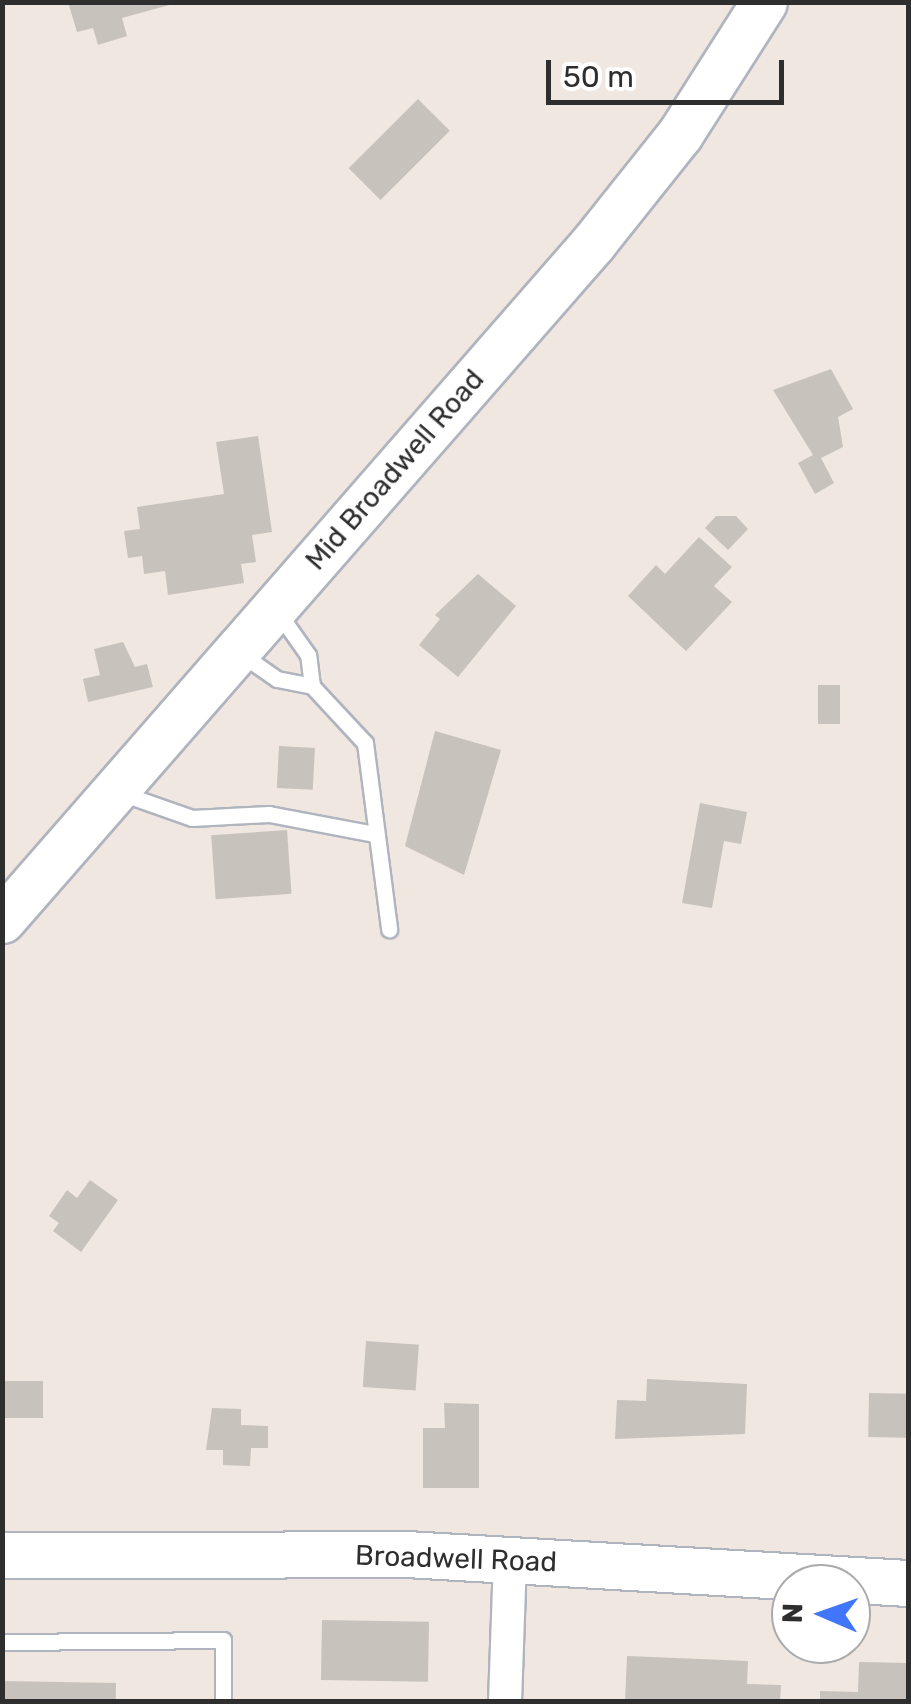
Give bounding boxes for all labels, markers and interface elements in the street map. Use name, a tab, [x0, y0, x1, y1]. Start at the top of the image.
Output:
scale bar	[551, 40, 788, 102]
text: 50 m	[563, 59, 634, 95]
street label: Mid Broadwell Road	[299, 363, 491, 577]
street label: Broadwell Road	[355, 1539, 557, 1579]
north arrow	[771, 1564, 871, 1664]
text: N	[776, 1602, 809, 1624]

